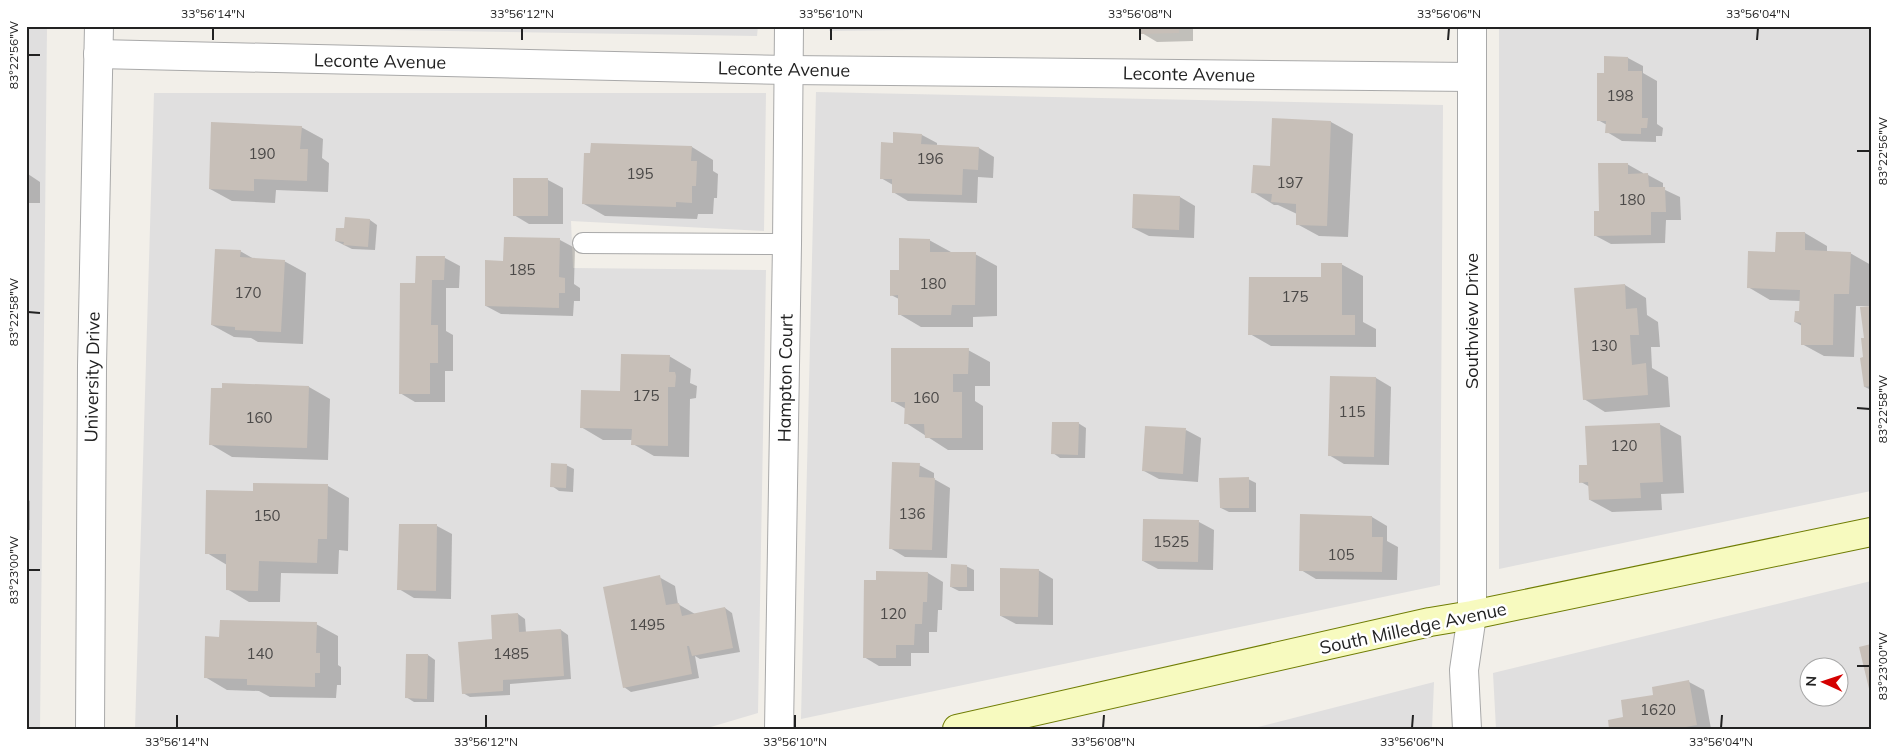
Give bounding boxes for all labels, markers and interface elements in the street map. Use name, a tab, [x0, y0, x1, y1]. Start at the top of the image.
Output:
text: 33°56'14"N	[181, 6, 245, 21]
text: 33°56'12"N	[490, 6, 554, 21]
text: 33°56'10"N	[799, 6, 863, 21]
text: 33°56'08"N	[1108, 6, 1172, 21]
text: 33°56'06"N	[1417, 6, 1481, 21]
text: 33°56'04"N	[1726, 6, 1790, 21]
text: 83°22'56"W	[6, 21, 21, 89]
street label: Leconte Avenue	[314, 48, 446, 74]
street label: Leconte Avenue	[718, 56, 850, 82]
street label: Leconte Avenue	[1123, 61, 1255, 87]
house number: 198	[1606, 86, 1634, 105]
text: 83°22'56"W	[1875, 117, 1890, 185]
house number: 190	[248, 144, 276, 163]
house number: 196	[916, 149, 944, 168]
house number: 195	[626, 164, 654, 183]
house number: 197	[1276, 173, 1304, 192]
house number: 180	[1618, 190, 1646, 209]
street label: Southview Drive	[1460, 253, 1483, 389]
house number: 185	[508, 260, 536, 279]
house number: 180	[919, 274, 947, 293]
text: 83°22'58"W	[6, 278, 21, 346]
house number: 170	[234, 283, 262, 302]
house number: 175	[1281, 287, 1309, 306]
street label: University Drive	[79, 311, 105, 443]
street label: Hampton Court	[772, 314, 798, 442]
house number: 130	[1590, 336, 1618, 355]
text: 83°22'58"W	[1875, 375, 1890, 443]
house number: 175	[632, 386, 660, 405]
house number: 160	[912, 388, 940, 407]
house number: 115	[1338, 402, 1366, 421]
house number: 160	[245, 408, 273, 427]
house number: 120	[1610, 436, 1638, 455]
house number: 136	[898, 504, 926, 523]
house number: 150	[253, 506, 281, 525]
house number: 1525	[1153, 532, 1189, 551]
text: 83°23'00"W	[6, 536, 21, 604]
house number: 105	[1327, 545, 1355, 564]
street label: South Milledge Avenue	[1318, 597, 1508, 659]
house number: 120	[879, 604, 907, 623]
house number: 1495	[629, 615, 665, 634]
text: 83°23'00"W	[1875, 632, 1890, 700]
house number: 140	[246, 644, 274, 663]
house number: 1485	[493, 644, 529, 663]
north arrow	[1800, 658, 1850, 708]
text: N	[1802, 676, 1820, 687]
house number: 1620	[1640, 700, 1676, 719]
text: 33°56'14"N	[145, 734, 209, 749]
text: 33°56'12"N	[454, 734, 518, 749]
text: 33°56'10"N	[763, 734, 827, 749]
text: 33°56'08"N	[1071, 734, 1135, 749]
text: 33°56'06"N	[1380, 734, 1444, 749]
text: 33°56'04"N	[1689, 734, 1753, 749]

